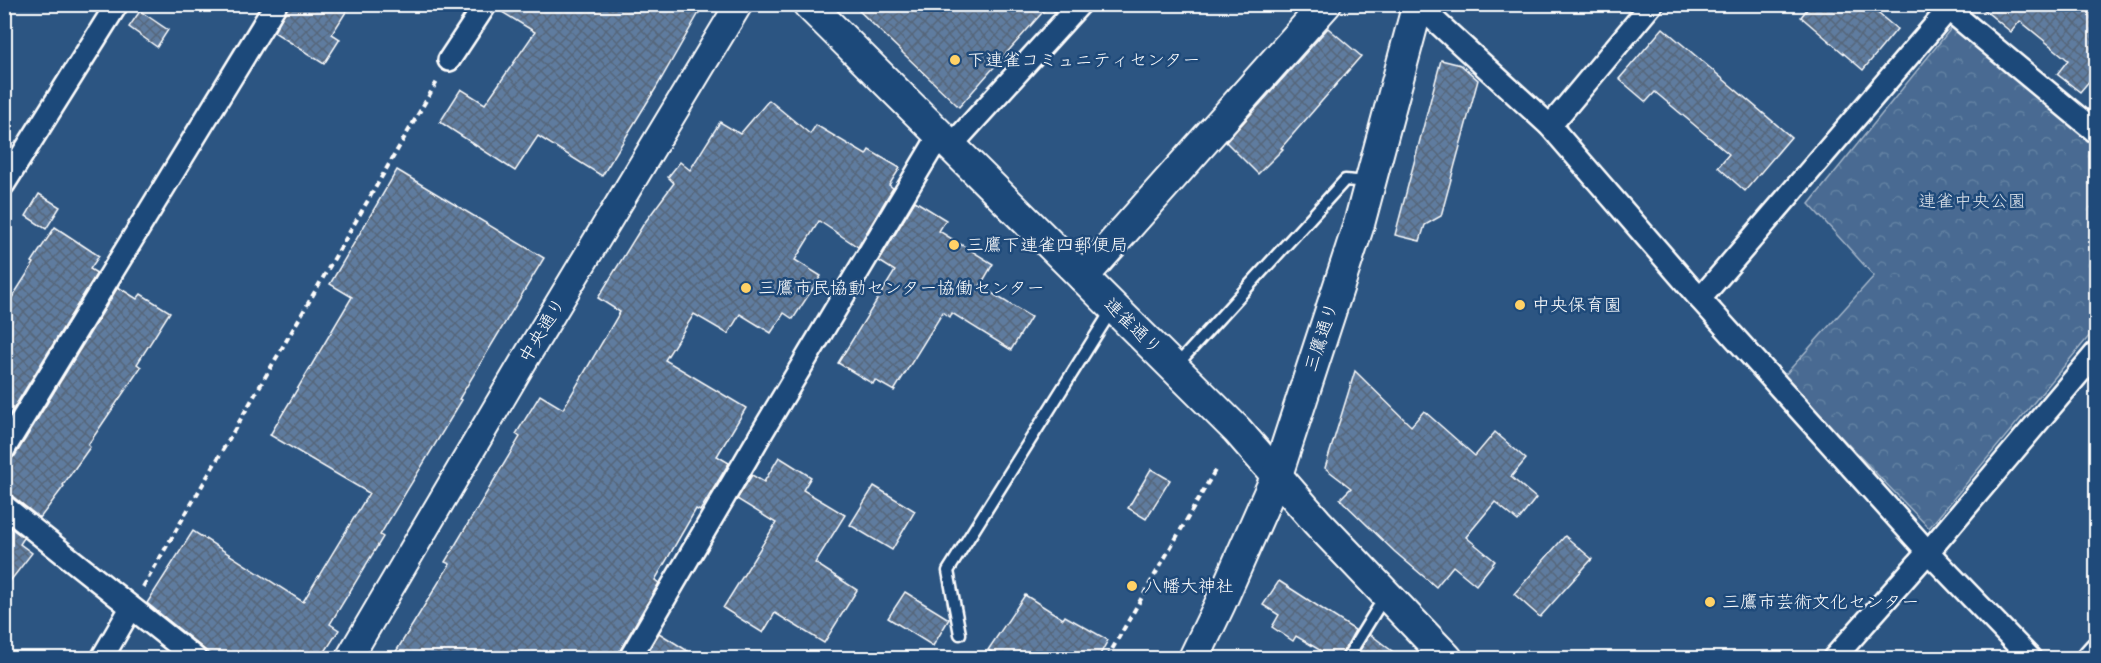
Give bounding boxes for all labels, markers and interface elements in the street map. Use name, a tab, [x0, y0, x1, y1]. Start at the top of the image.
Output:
place label: 下連雀コミュニティセンター	[967, 48, 1200, 73]
marker: 下連雀コミュニティセンター	[948, 53, 962, 67]
park label: 連雀中央公園	[1918, 189, 2026, 214]
place label: 三鷹下連雀四郵便局	[966, 233, 1128, 258]
marker: 三鷹下連雀四郵便局	[947, 238, 961, 252]
place label: 三鷹市民協動センター協働センター	[758, 276, 1045, 301]
marker: 三鷹市民協動センター協働センター	[739, 281, 753, 295]
street label: 連雀通り	[1098, 292, 1167, 360]
street label: 中央通り	[513, 293, 572, 368]
place label: 中央保育園	[1532, 293, 1622, 318]
marker: 中央保育園	[1513, 298, 1527, 312]
street label: 三鷹通り	[1298, 299, 1344, 375]
place label: 八幡大神社	[1144, 574, 1234, 599]
marker: 八幡大神社	[1125, 579, 1139, 593]
place label: 三鷹市芸術文化センター	[1722, 590, 1919, 615]
marker: 三鷹市芸術文化センター	[1703, 595, 1717, 609]

